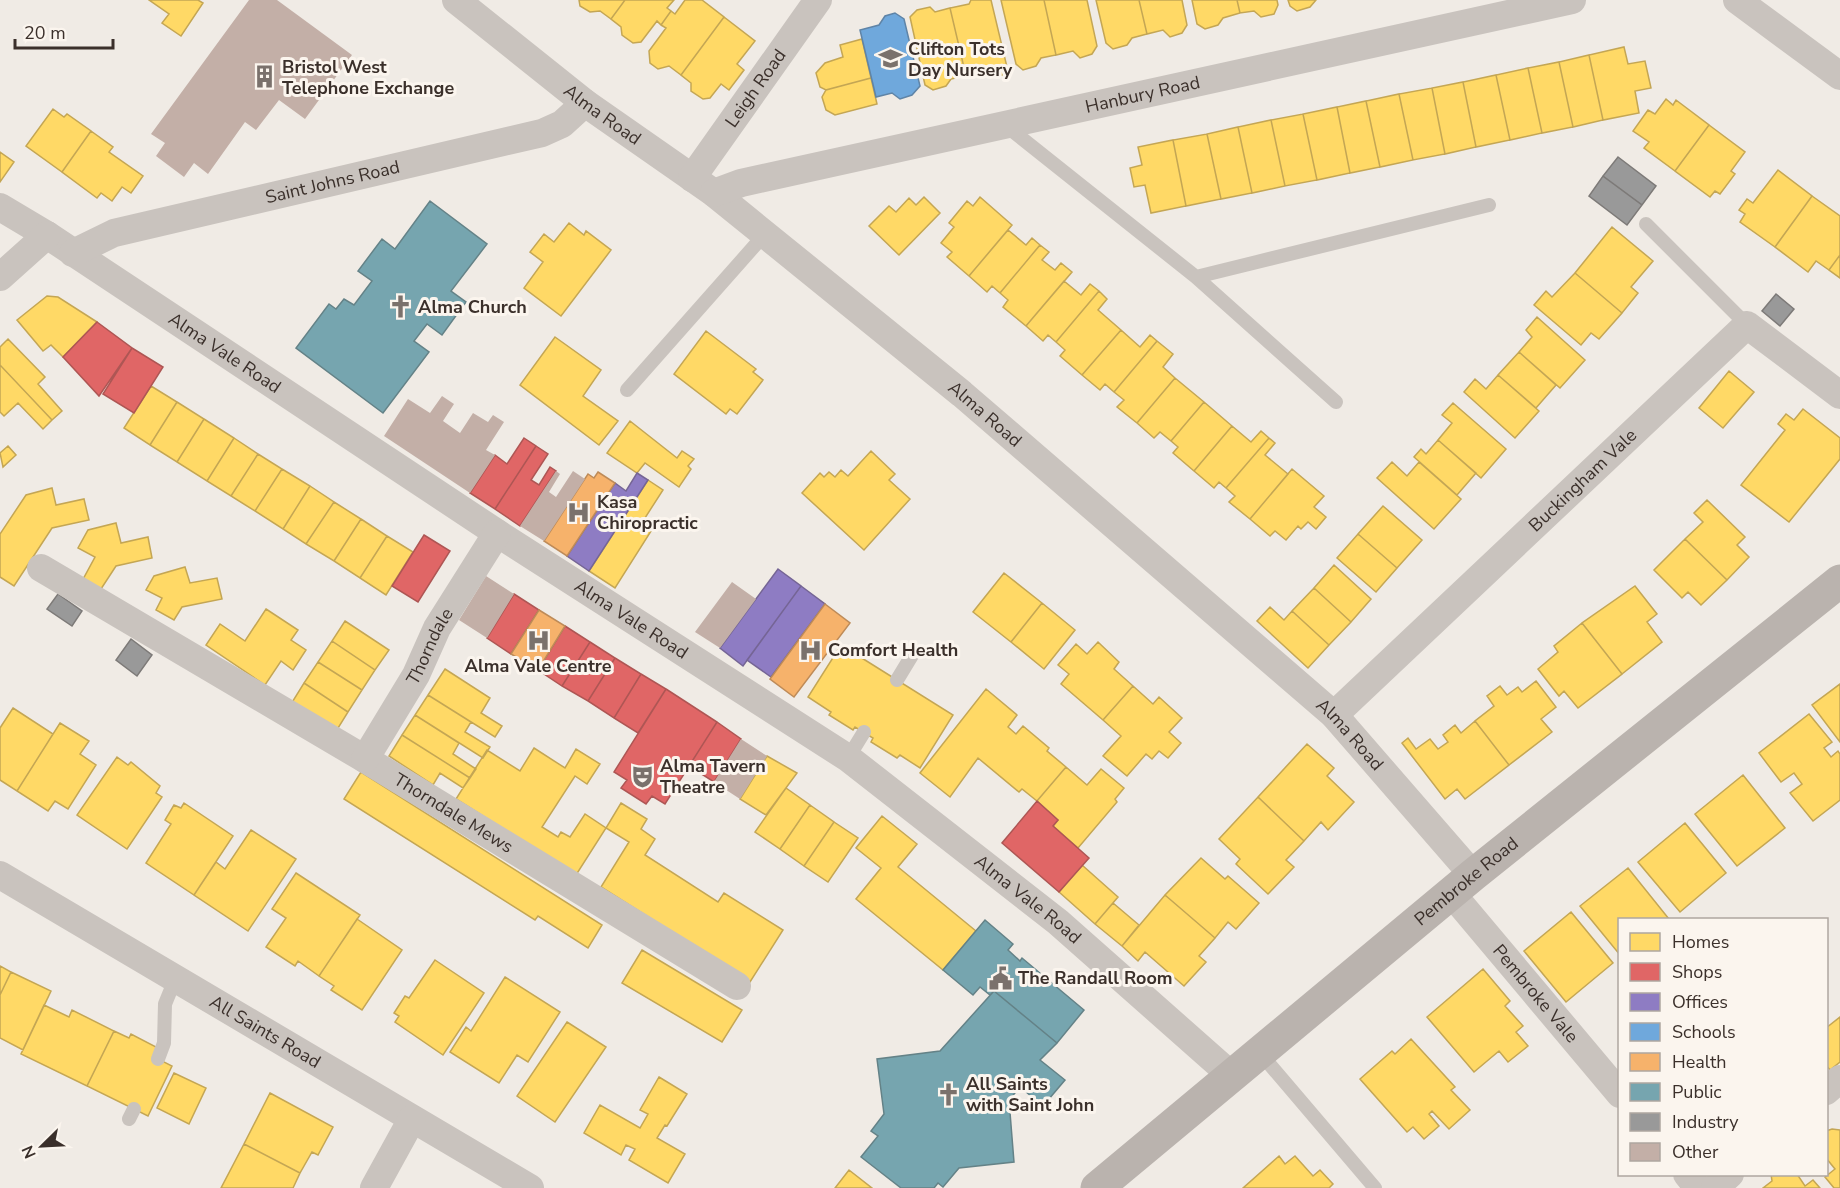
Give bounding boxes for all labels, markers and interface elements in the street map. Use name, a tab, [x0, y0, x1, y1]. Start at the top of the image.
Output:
scale bar	[15, 12, 112, 50]
text: 20 m	[24, 21, 66, 45]
place label: Clifton Tots Day Nursery	[908, 37, 1013, 82]
street label: Leigh Road	[720, 44, 792, 132]
school or university icon: Clifton Tots Day Nursery	[877, 46, 903, 72]
place label: Bristol West Telephone Exchange	[282, 55, 454, 100]
building icon: Bristol West Telephone Exchange	[251, 64, 277, 90]
street label: Hanbury Road	[1083, 70, 1202, 119]
street label: Alma Road	[559, 79, 646, 151]
street label: Saint Johns Road	[263, 155, 402, 209]
church icon: Alma Church	[387, 294, 413, 320]
place label: Alma Church	[418, 295, 527, 319]
street label: Alma Vale Road	[164, 307, 286, 399]
street label: Alma Road	[943, 375, 1027, 452]
street label: Buckingham Vale	[1523, 423, 1642, 537]
place label: Kasa Chiropractic	[597, 490, 698, 535]
hospital icon: Kasa Chiropractic	[566, 499, 592, 525]
street label: Alma Vale Road	[570, 574, 693, 664]
street label: Thorndale	[401, 603, 459, 689]
hospital icon: Alma Vale Centre	[525, 627, 551, 653]
hospital icon: Comfort Health	[797, 637, 823, 663]
place label: Comfort Health	[828, 638, 958, 662]
place label: Alma Vale Centre	[465, 654, 612, 678]
street label: Alma Road	[1311, 693, 1389, 776]
place label: Alma Tavern Theatre	[660, 754, 766, 799]
theatre icon: Alma Tavern Theatre	[629, 763, 655, 789]
street label: Thorndale Mews	[389, 768, 518, 859]
street label: Pembroke Road	[1409, 831, 1523, 931]
street label: Alma Vale Road	[969, 849, 1086, 949]
legend	[1618, 918, 1828, 1176]
text: Homes	[1672, 930, 1729, 954]
street label: Pembroke Vale	[1487, 939, 1584, 1048]
text: Shops	[1672, 960, 1722, 984]
public building icon: The Randall Room	[987, 965, 1013, 991]
place label: The Randall Room	[1018, 966, 1173, 990]
street label: All Saints Road	[205, 990, 325, 1074]
text: Offices	[1672, 990, 1728, 1014]
text: Schools	[1672, 1020, 1736, 1044]
text: Health	[1672, 1050, 1727, 1074]
place label: All Saints with Saint John	[966, 1072, 1094, 1117]
text: Public	[1672, 1080, 1722, 1104]
church icon: All Saints with Saint John	[935, 1081, 961, 1107]
text: Industry	[1672, 1110, 1739, 1134]
north arrow	[12, 1116, 72, 1176]
text: Other	[1672, 1140, 1719, 1164]
text: N	[17, 1142, 42, 1162]

